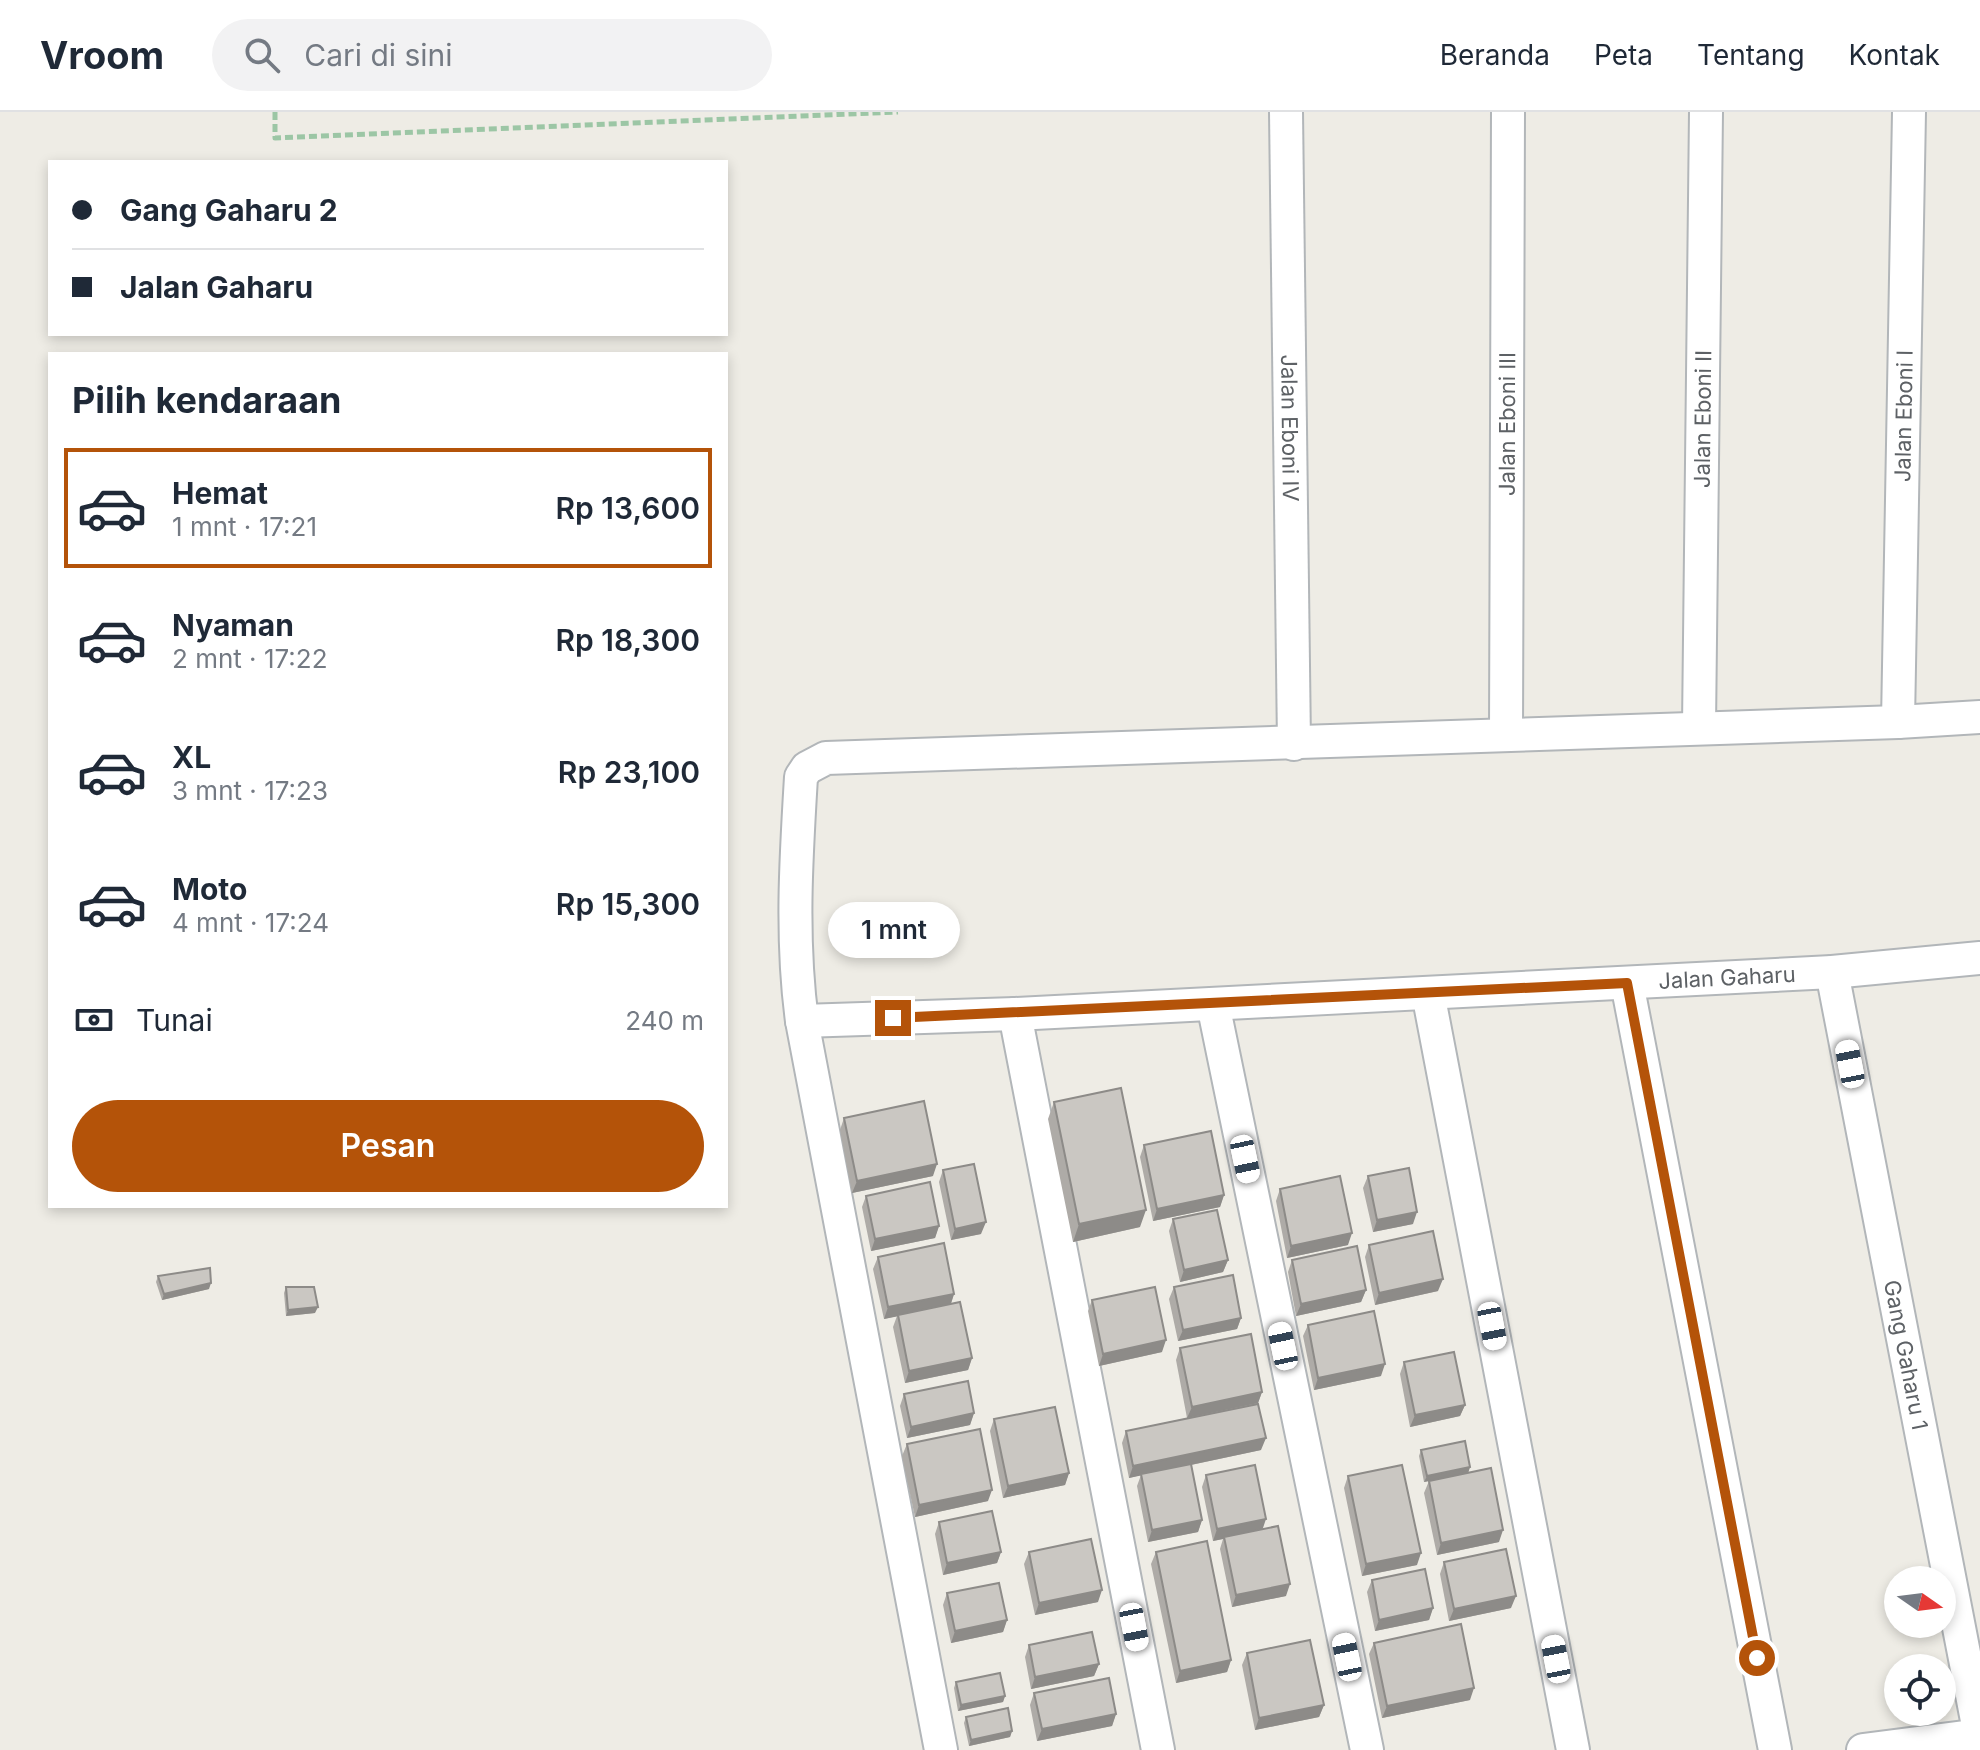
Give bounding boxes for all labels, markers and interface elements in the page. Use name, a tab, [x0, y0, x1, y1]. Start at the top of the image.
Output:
search box	[212, 19, 772, 91]
text: Vroom	[40, 32, 164, 78]
icon: search	[240, 33, 284, 77]
text: Cari di sini	[304, 37, 453, 73]
text: Beranda	[1440, 38, 1550, 72]
text: Peta	[1594, 38, 1653, 72]
text: Tentang	[1697, 38, 1805, 72]
text: Kontak	[1849, 38, 1940, 72]
text: Gang Gaharu 2	[120, 192, 338, 228]
text: Jalan Gaharu	[120, 269, 313, 305]
street label: Jalan Eboni II	[1689, 350, 1716, 488]
street label: Jalan Eboni I	[1889, 350, 1918, 482]
street label: Jalan Eboni III	[1494, 352, 1520, 496]
street label: Jalan Eboni IV	[1276, 354, 1304, 502]
text: Pilih kendaraan	[72, 378, 341, 422]
icon: car	[76, 472, 148, 544]
text: Hemat	[172, 475, 268, 511]
text: Rp 13,600	[556, 490, 700, 526]
text: 1 mnt · 17:21	[172, 511, 317, 542]
icon: car	[76, 604, 148, 676]
text: Nyaman	[172, 607, 294, 643]
text: Rp 18,300	[555, 622, 700, 658]
text: 2 mnt · 17:22	[172, 643, 328, 674]
icon: car	[76, 736, 148, 808]
text: XL	[172, 739, 211, 775]
text: Rp 23,100	[558, 754, 700, 790]
text: 3 mnt · 17:23	[172, 775, 328, 806]
icon: car	[76, 868, 148, 940]
text: Moto	[172, 871, 247, 907]
text: Rp 15,300	[556, 886, 700, 922]
callout: 1 mnt	[827, 902, 959, 958]
text: 4 mnt · 17:24	[172, 907, 329, 938]
text: 1 mnt	[861, 914, 927, 945]
street label: Jalan Gaharu	[1658, 961, 1796, 994]
icon: cash	[72, 998, 116, 1042]
route end	[875, 1000, 911, 1036]
text: Tunai	[136, 1002, 213, 1038]
text: 240 m	[625, 1005, 704, 1036]
car	[1834, 1038, 1866, 1090]
button: Pesan	[72, 1100, 704, 1192]
car	[1228, 1133, 1262, 1185]
street label: Gang Gaharu 1	[1879, 1278, 1933, 1432]
car	[1476, 1300, 1508, 1352]
car	[1266, 1320, 1300, 1372]
north arrow	[1884, 1566, 1956, 1638]
map controls	[1884, 1566, 1956, 1726]
car	[1118, 1601, 1150, 1653]
car	[1330, 1631, 1364, 1683]
car	[1540, 1633, 1572, 1685]
route start	[1739, 1640, 1775, 1676]
button: locate	[1884, 1654, 1956, 1726]

